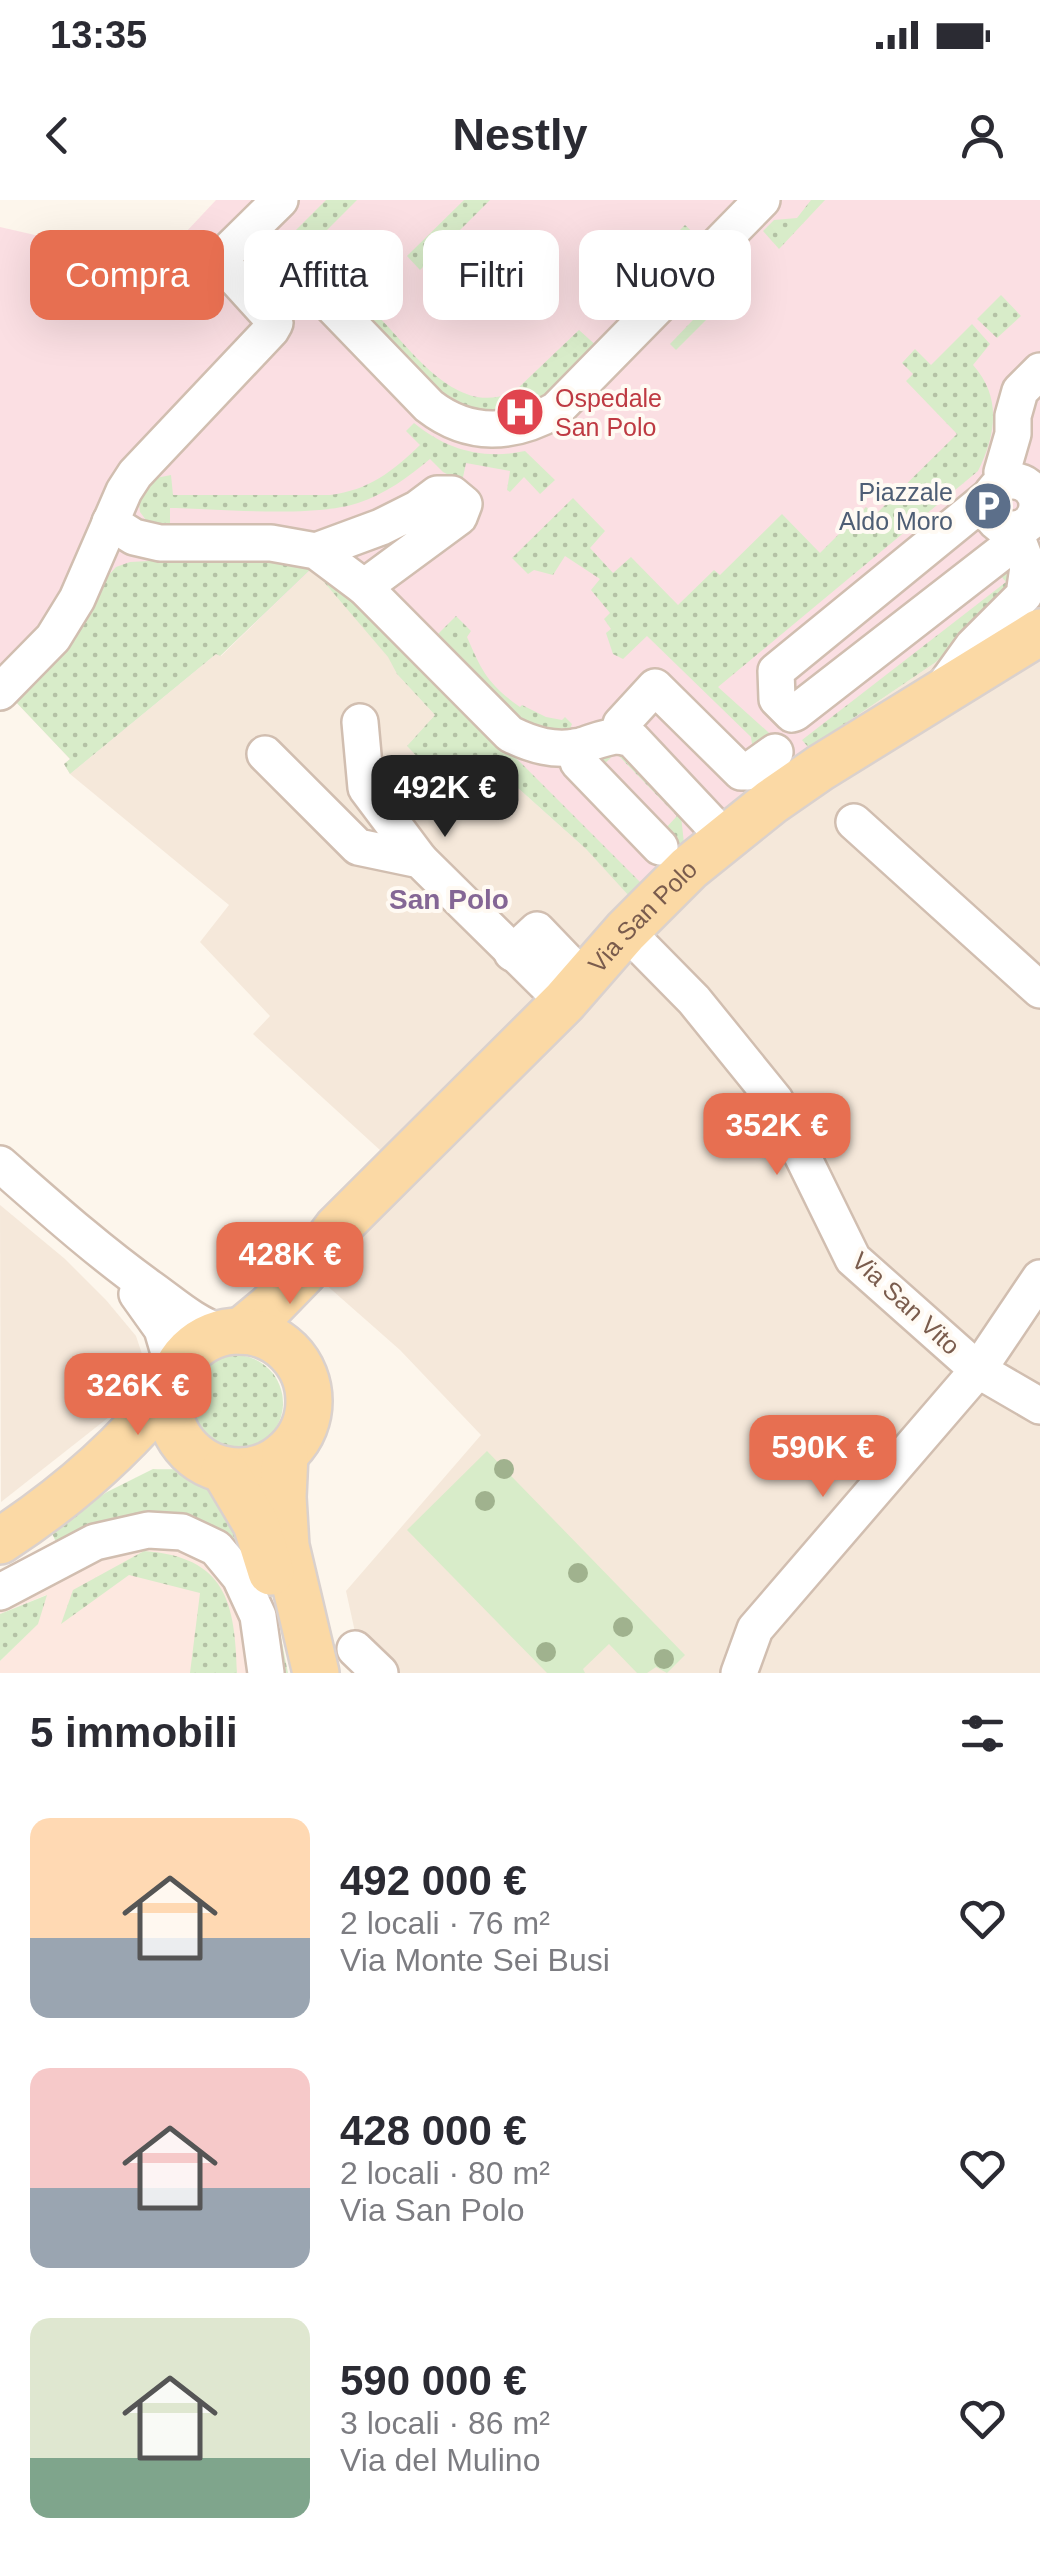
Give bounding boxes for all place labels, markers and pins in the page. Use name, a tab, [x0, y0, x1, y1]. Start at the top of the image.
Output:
place label: Ospedale San Polo	[555, 384, 662, 441]
hospital icon: Ospedale San Polo	[494, 386, 546, 438]
place label: Piazzale Aldo Moro	[839, 478, 953, 535]
parking icon: Piazzale Aldo Moro	[962, 480, 1014, 532]
pin: 492K €	[364, 755, 526, 840]
pin: 352K €	[696, 1093, 858, 1178]
pin: 428K €	[209, 1222, 371, 1307]
pin: 326K €	[57, 1353, 219, 1438]
pin: 590K €	[742, 1415, 904, 1500]

